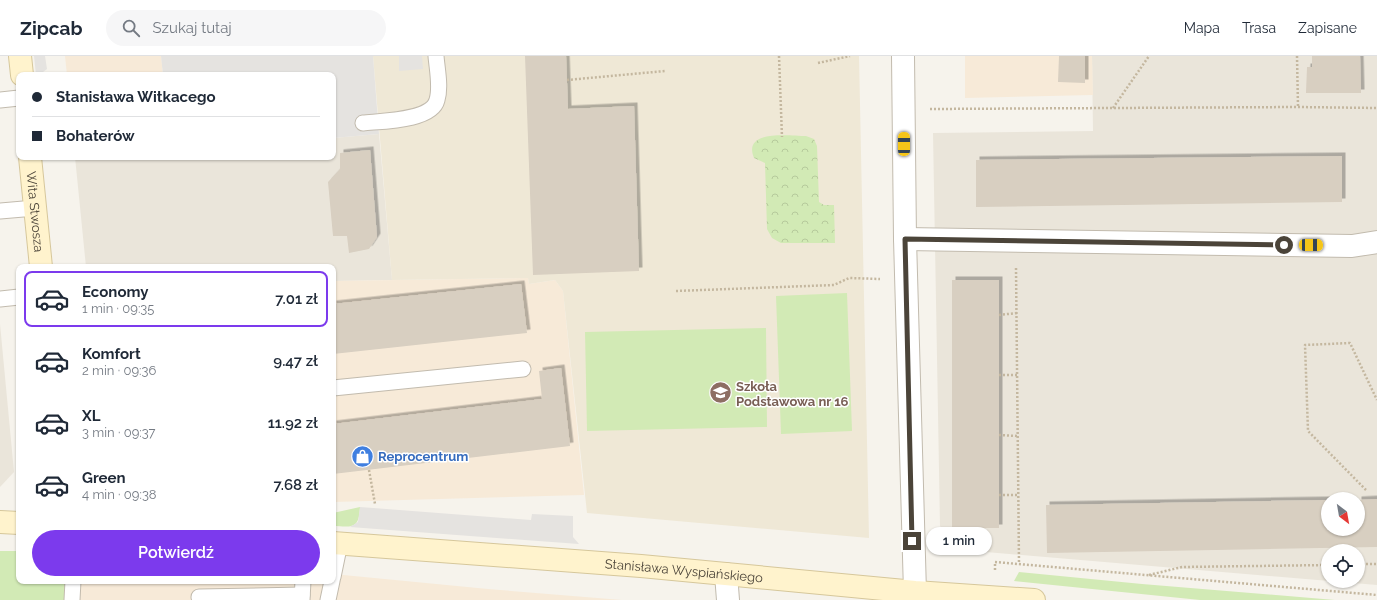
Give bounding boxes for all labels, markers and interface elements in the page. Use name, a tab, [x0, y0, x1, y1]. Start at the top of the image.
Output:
search box	[106, 10, 386, 46]
text: Zipcab	[20, 17, 82, 39]
icon: search	[120, 17, 142, 39]
text: Szukaj tutaj	[152, 19, 232, 37]
text: Mapa	[1184, 20, 1220, 36]
text: Trasa	[1242, 20, 1276, 36]
text: Zapisane	[1298, 20, 1357, 36]
text: Stanisława Witkacego	[56, 88, 215, 106]
text: Bohaterów	[56, 127, 135, 145]
car	[898, 132, 910, 156]
street label: Wita Stwosza	[23, 171, 46, 253]
route start	[1275, 236, 1293, 254]
car	[1299, 239, 1323, 251]
icon: car	[34, 281, 70, 317]
text: Economy	[82, 283, 149, 301]
text: 7.01 zł	[275, 290, 318, 308]
text: 1 min · 09:35	[82, 301, 154, 316]
icon: car	[34, 343, 70, 379]
text: Komfort	[82, 345, 141, 363]
text: 9.47 zł	[273, 352, 318, 370]
text: 2 min · 09:36	[82, 363, 156, 378]
place label: Szkoła Podstawowa nr 16	[736, 379, 849, 409]
school or university icon: Szkoła Podstawowa nr 16	[707, 380, 733, 406]
icon: car	[34, 405, 70, 441]
text: XL	[82, 407, 100, 425]
text: 11.92 zł	[268, 414, 318, 432]
text: 3 min · 09:37	[82, 425, 156, 440]
shop icon: Reprocentrum	[350, 443, 376, 469]
place label: Reprocentrum	[378, 449, 468, 464]
icon: car	[34, 467, 70, 503]
text: Green	[82, 469, 126, 487]
text: 7.68 zł	[273, 476, 318, 494]
text: 4 min · 09:38	[82, 487, 157, 502]
north arrow	[1321, 492, 1365, 536]
map controls	[1321, 492, 1365, 588]
callout: 1 min	[926, 527, 992, 555]
button: Potwierdź	[32, 530, 320, 576]
route end	[903, 532, 921, 550]
text: 1 min	[943, 533, 975, 548]
button: locate	[1321, 544, 1365, 588]
street label: Stanisława Wyspiańskiego	[604, 556, 764, 586]

